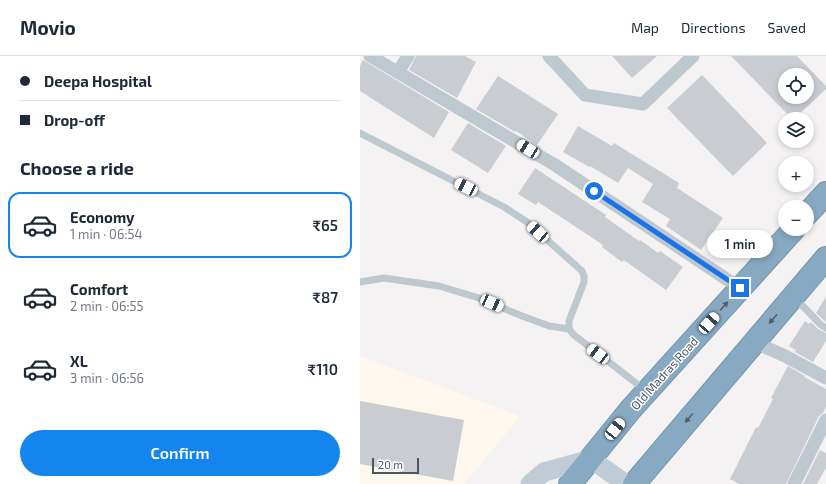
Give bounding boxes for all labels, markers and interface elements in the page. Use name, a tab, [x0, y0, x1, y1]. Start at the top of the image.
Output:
text: Movio	[20, 16, 76, 39]
text: Map	[631, 19, 659, 36]
text: Directions	[681, 19, 746, 36]
text: Saved	[768, 19, 806, 36]
map controls	[778, 68, 814, 236]
button: locate	[778, 68, 814, 104]
text: Deepa Hospital	[44, 72, 152, 90]
text: Drop-off	[44, 111, 105, 129]
button: layers	[778, 112, 814, 148]
car	[515, 138, 541, 160]
button: +	[778, 156, 814, 192]
text: Choose a ride	[20, 157, 134, 179]
car	[453, 176, 479, 198]
route start	[585, 182, 603, 200]
button: −	[778, 200, 814, 236]
icon: car	[22, 207, 58, 243]
text: Economy	[70, 208, 135, 226]
text: ₹65	[312, 216, 338, 234]
car	[525, 220, 551, 244]
text: 1 min · 06:54	[70, 226, 142, 242]
callout: 1 min	[707, 230, 773, 258]
text: 1 min	[725, 236, 755, 252]
icon: car	[22, 279, 58, 315]
route end	[731, 279, 749, 297]
text: Comfort	[70, 280, 128, 298]
text: ₹87	[312, 288, 338, 306]
car	[479, 293, 505, 313]
text: 2 min · 06:55	[70, 298, 144, 314]
one-way arrow	[719, 302, 728, 311]
car	[697, 310, 721, 336]
one-way arrow	[769, 314, 778, 324]
street label: Old Madras Road	[628, 334, 700, 412]
car	[585, 342, 611, 366]
icon: car	[22, 351, 58, 387]
text: XL	[70, 352, 88, 370]
text: ₹110	[307, 360, 338, 378]
text: 3 min · 06:56	[70, 370, 144, 386]
one-way arrow	[685, 413, 694, 424]
car	[603, 416, 627, 442]
button: Confirm	[20, 430, 340, 476]
scale bar	[372, 456, 419, 475]
text: 20 m	[378, 458, 403, 471]

